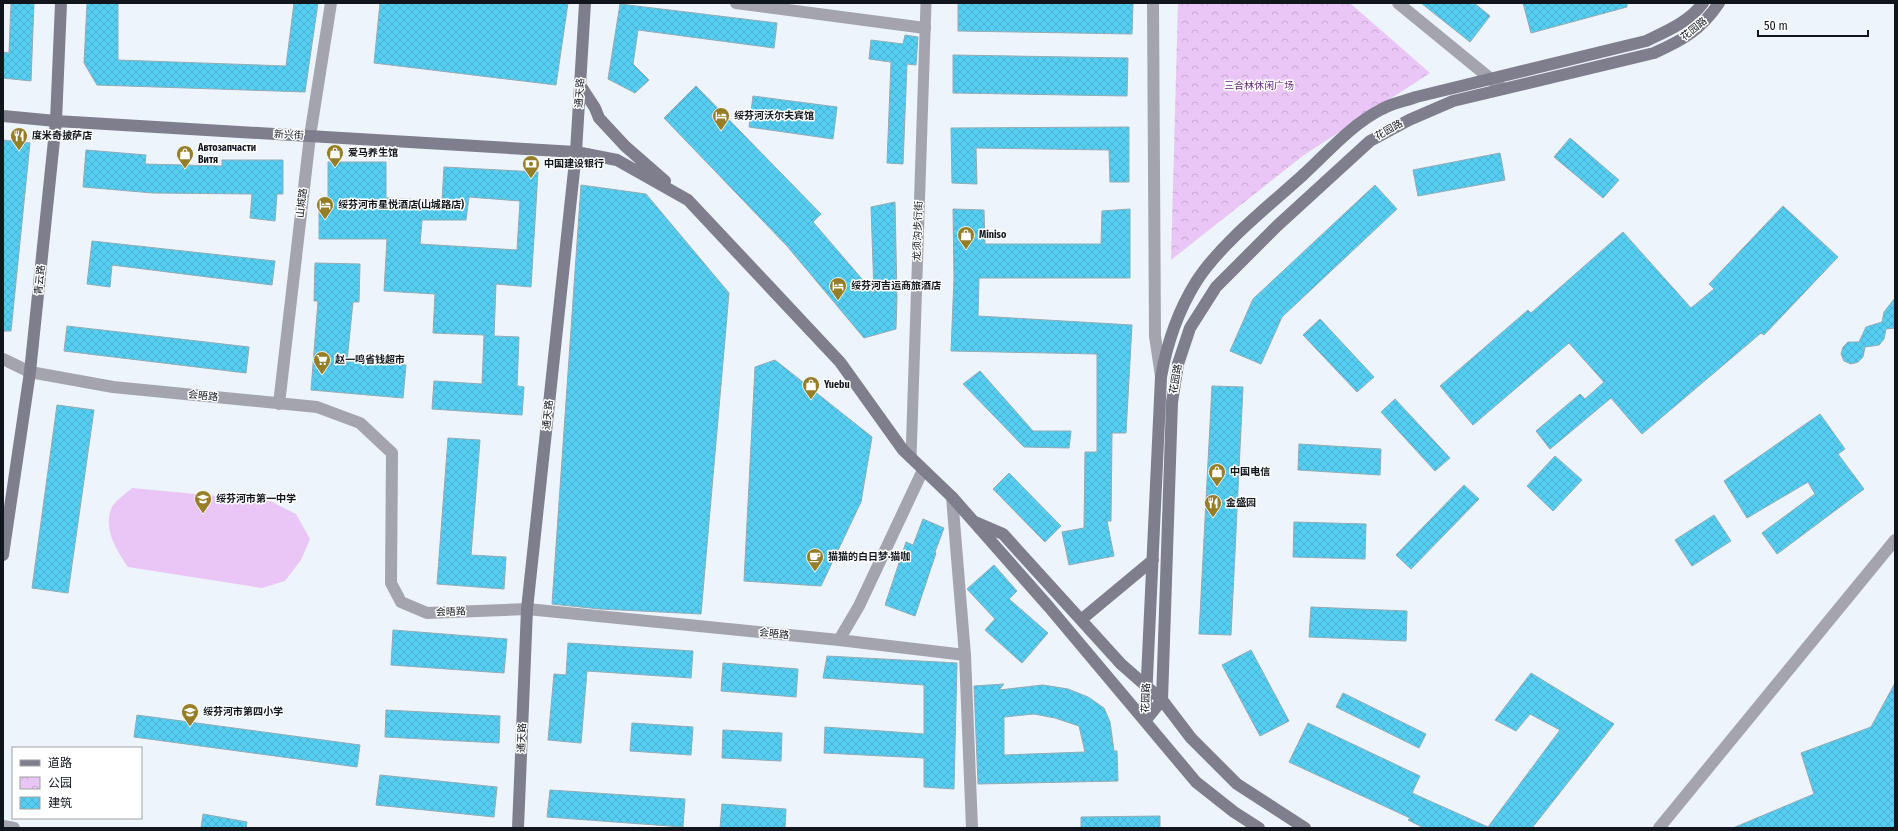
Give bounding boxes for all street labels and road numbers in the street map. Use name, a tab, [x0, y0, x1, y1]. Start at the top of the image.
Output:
street label: 花园路	[1679, 15, 1709, 43]
street label: 通天路	[573, 78, 587, 108]
street label: 花园路	[1373, 117, 1405, 143]
street label: 新兴街	[274, 128, 304, 142]
street label: 山城路	[294, 187, 310, 219]
street label: 龙须沟步行街	[911, 201, 925, 261]
street label: 青云路	[32, 264, 48, 296]
street label: 花园路	[1167, 363, 1185, 395]
street label: 会晤路	[187, 388, 219, 404]
street label: 通天路	[540, 399, 556, 431]
street label: 会晤路	[436, 605, 466, 619]
street label: 会晤路	[758, 626, 790, 642]
street label: 花园路	[1139, 683, 1153, 713]
street label: 通天路	[515, 723, 529, 753]

